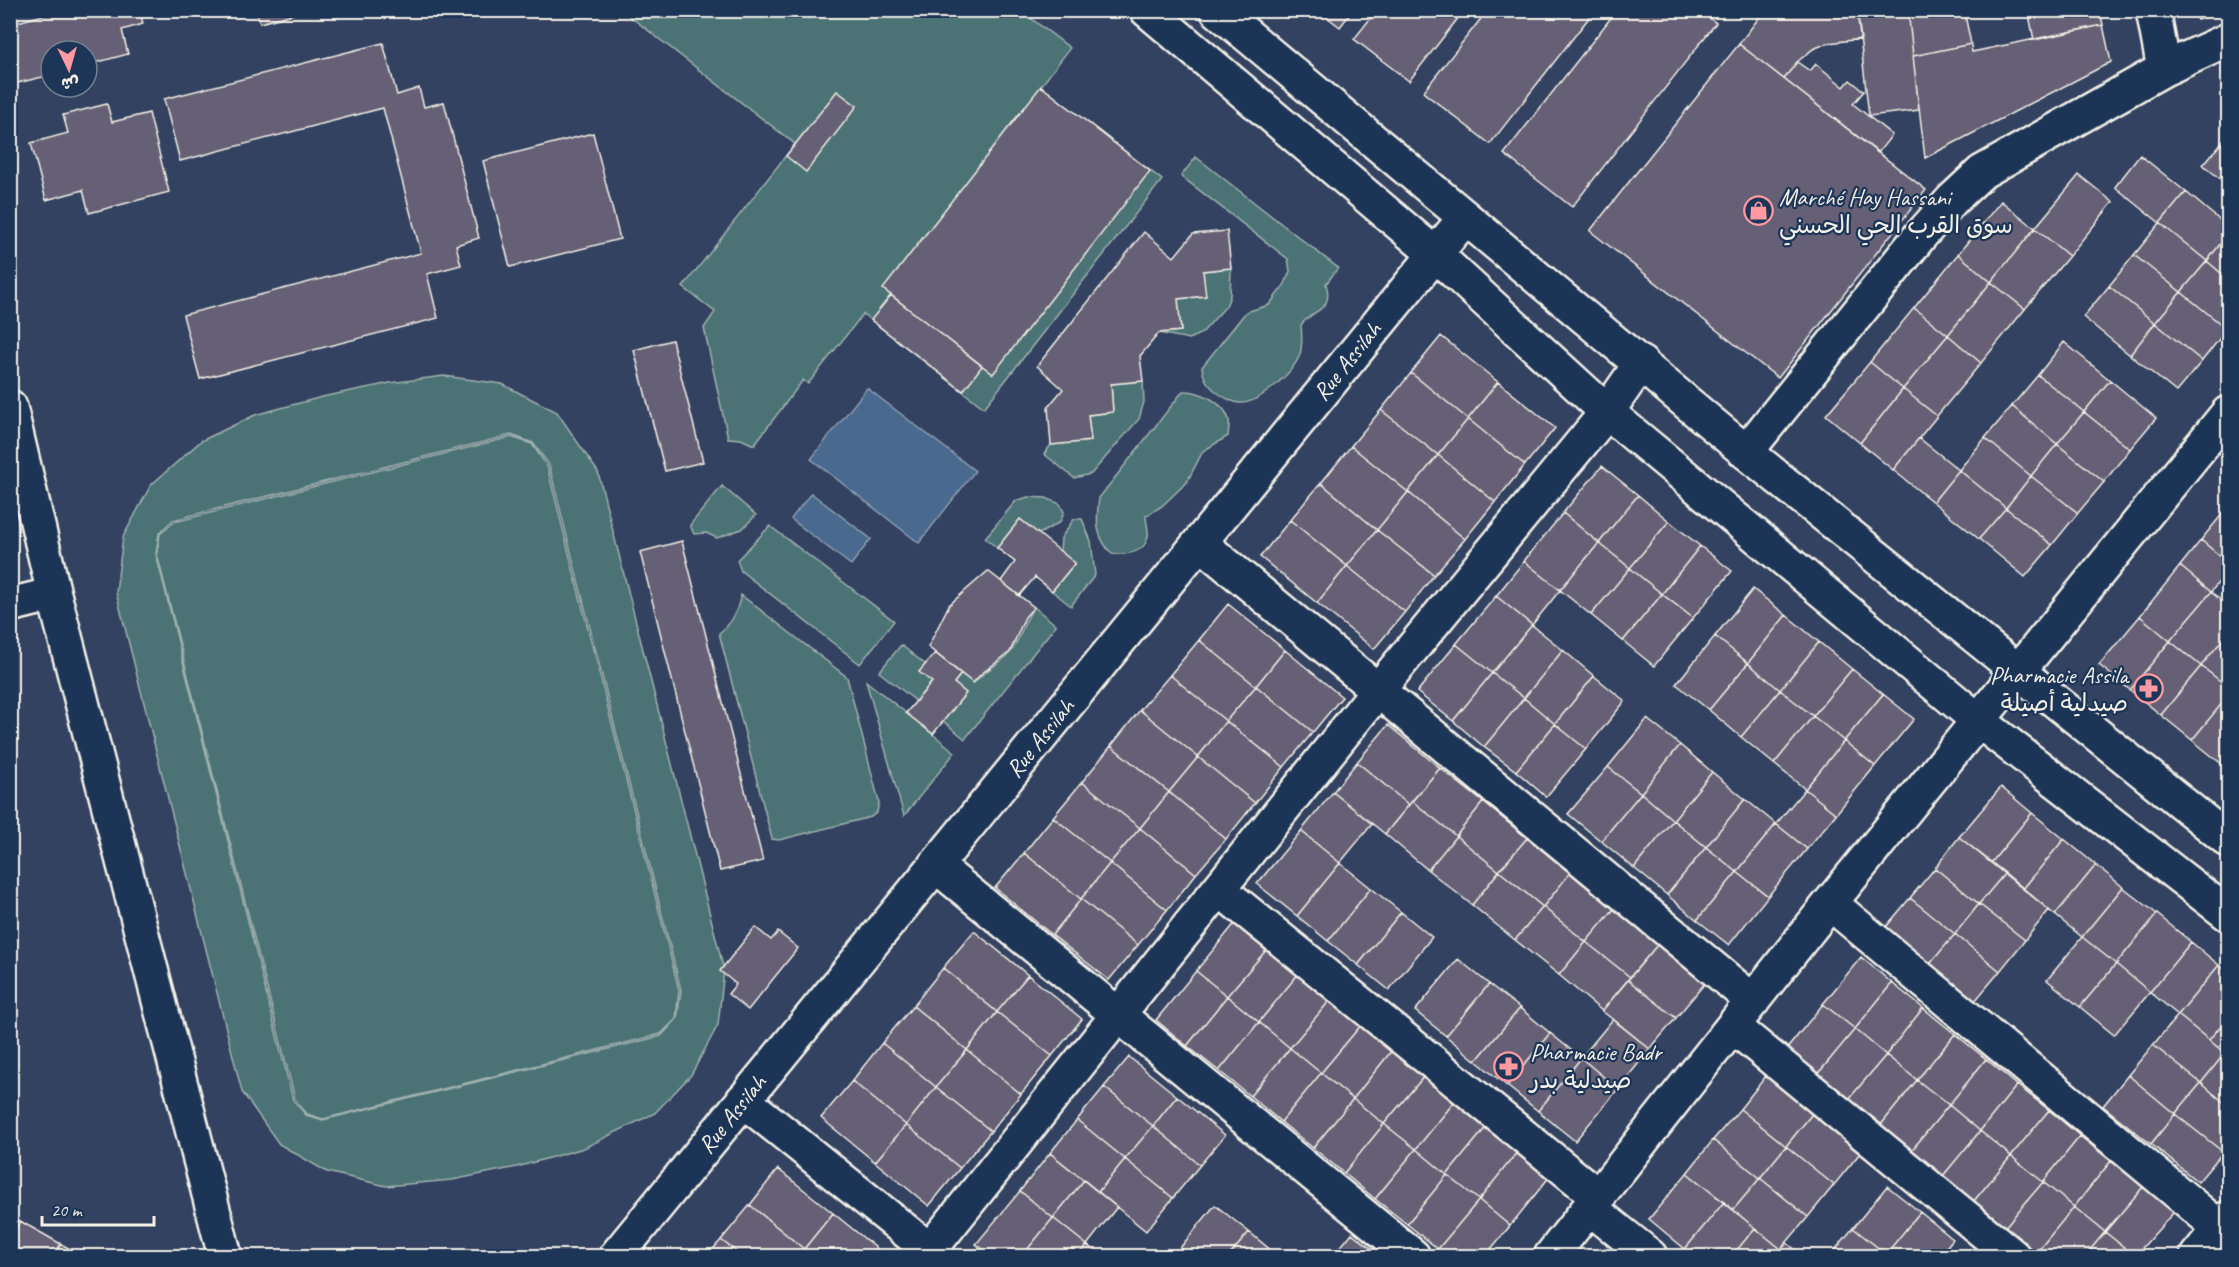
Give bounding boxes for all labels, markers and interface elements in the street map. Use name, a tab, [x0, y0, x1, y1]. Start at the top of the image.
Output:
north arrow	[39, 39, 99, 99]
text: ش	[61, 72, 80, 94]
place label: Marché Hay Hassani سوق القرب الحي الحسني	[1779, 182, 2013, 246]
shop icon: Marché Hay Hassani سوق القرب الحي الحسني	[1742, 195, 1774, 227]
street label: Rue Assilah	[1306, 314, 1389, 407]
place label: Pharmacie Assila صيدلية أصيلة	[1990, 660, 2130, 718]
pharmacy icon: Pharmacie Assila صيدلية أصيلة	[2133, 673, 2165, 705]
street label: Rue Assilah	[999, 691, 1082, 784]
place label: Pharmacie Badr صيدلية بدر	[1528, 1037, 1664, 1095]
pharmacy icon: Pharmacie Badr صيدلية بدر	[1493, 1050, 1525, 1082]
street label: Rue Assilah	[691, 1067, 774, 1160]
scale bar	[42, 1189, 154, 1227]
text: 20 m	[51, 1199, 84, 1221]

